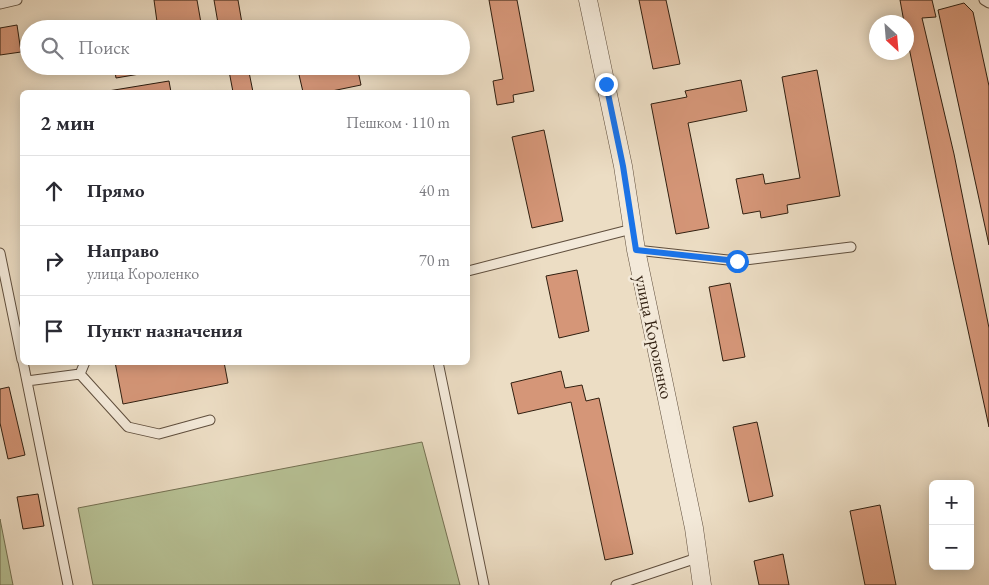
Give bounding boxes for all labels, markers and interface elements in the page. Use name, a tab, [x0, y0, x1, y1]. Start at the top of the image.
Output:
north arrow	[869, 15, 914, 60]
search box	[20, 20, 470, 75]
icon: search	[38, 34, 66, 62]
text: Поиск	[78, 35, 130, 60]
route end	[595, 73, 618, 96]
text: 2 мин	[40, 109, 95, 136]
text: Пешком · 110 m	[346, 112, 450, 133]
icon: ahead	[40, 177, 68, 205]
text: Прямо	[87, 178, 145, 203]
text: 40 m	[419, 180, 450, 201]
text: Направо	[87, 238, 159, 263]
icon: right	[40, 247, 68, 275]
text: 70 m	[419, 250, 450, 271]
route start	[726, 250, 749, 273]
text: улица Короленко	[87, 263, 199, 284]
street label: улица Короленко	[630, 273, 679, 401]
icon: arrive	[40, 317, 68, 345]
text: Пункт назначения	[87, 318, 243, 343]
map controls	[929, 480, 974, 570]
button: +	[929, 480, 974, 525]
button: −	[929, 525, 974, 570]

